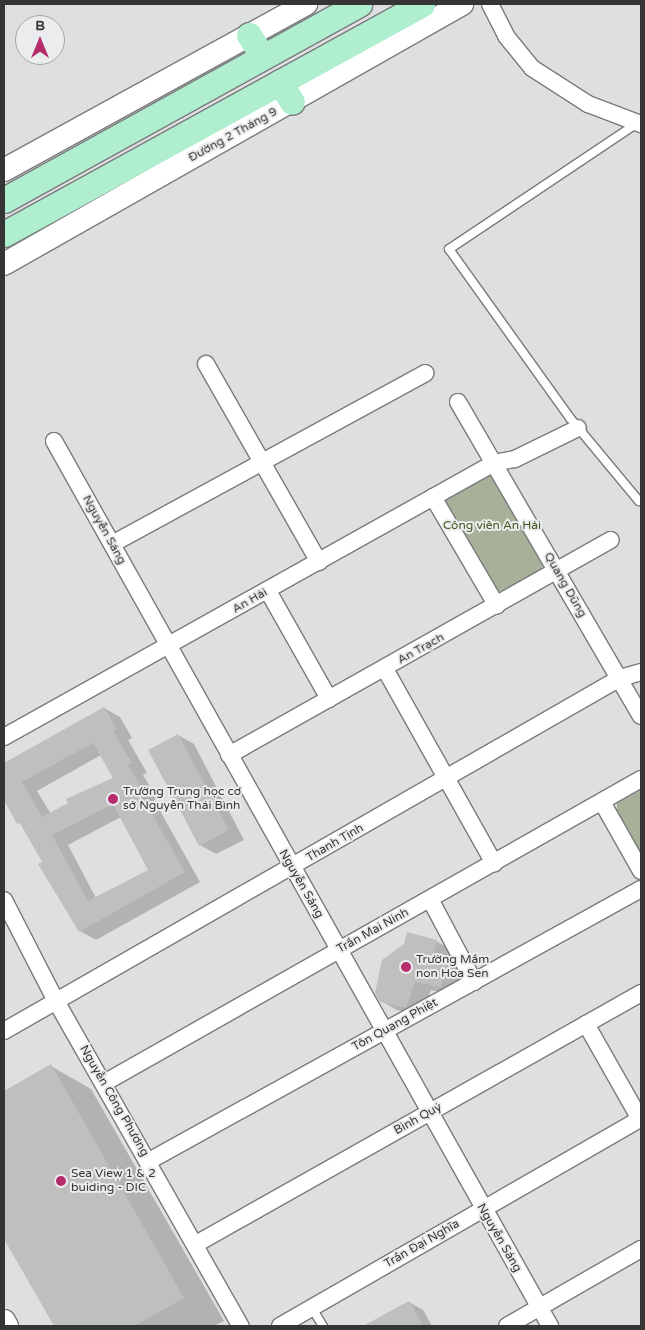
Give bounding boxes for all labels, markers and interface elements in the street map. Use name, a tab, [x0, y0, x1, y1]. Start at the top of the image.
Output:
north arrow	[15, 15, 65, 65]
text: B	[35, 17, 45, 34]
street label: Đường 2 Tháng 9	[186, 105, 280, 165]
street label: Nguyễn Sáng	[79, 493, 129, 567]
park label: Công viên An Hải	[443, 519, 541, 533]
street label: Quang Dũng	[541, 550, 589, 620]
street label: An Hải	[230, 585, 270, 617]
street label: An Trạch	[395, 630, 447, 668]
place label: Trường Trung học cơ sở Nguyễn Thái Bình	[123, 785, 241, 813]
marker: Trường Trung học cơ sở Nguyễn Thái Bình	[107, 793, 119, 805]
street label: Thanh Tịnh	[304, 821, 366, 865]
street label: Nguyễn Sáng	[276, 847, 326, 921]
street label: Trần Mai Ninh	[335, 905, 411, 957]
place label: Trường Mầm non Hoa Sen	[416, 953, 489, 981]
marker: Trường Mầm non Hoa Sen	[400, 961, 412, 973]
street label: Tôn Quang Phiệt	[350, 996, 440, 1054]
street label: Nguyễn Công Phương	[76, 1043, 152, 1159]
street label: Bình Quý	[392, 1100, 444, 1138]
place label: Sea View 1 & 2 buiding - DIC	[71, 1167, 156, 1195]
marker: Sea View 1 & 2 buiding - DIC	[55, 1175, 67, 1187]
street label: Nguyễn Sáng	[474, 1201, 524, 1275]
street label: Trần Đại Nghĩa	[382, 1217, 462, 1271]

